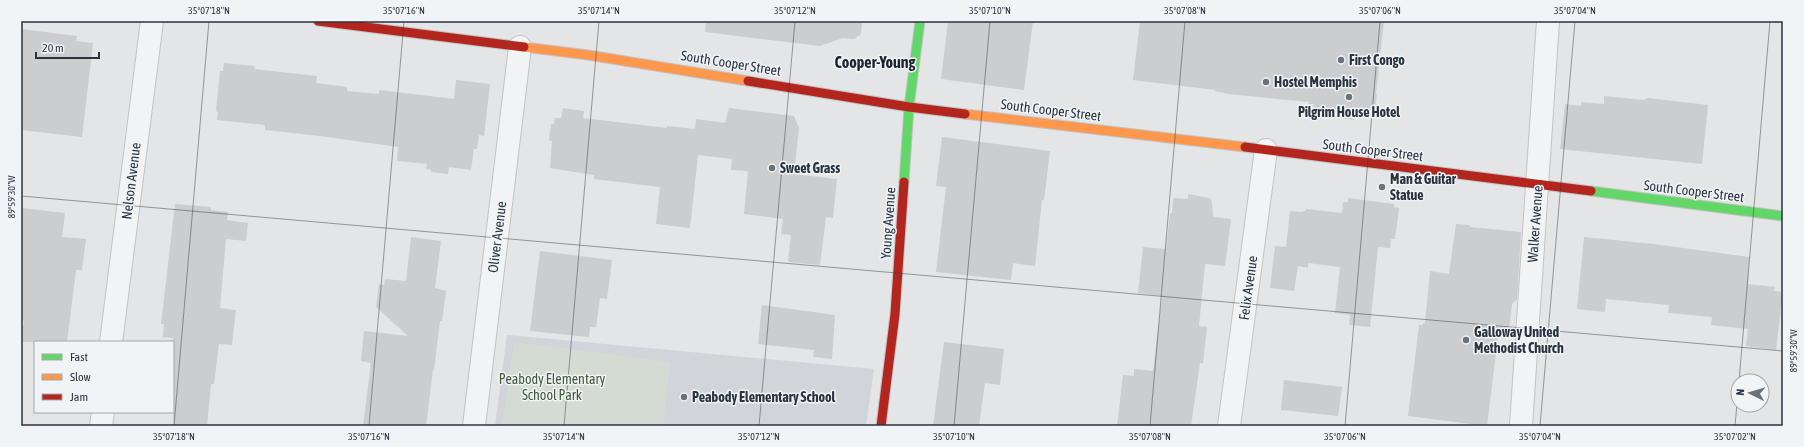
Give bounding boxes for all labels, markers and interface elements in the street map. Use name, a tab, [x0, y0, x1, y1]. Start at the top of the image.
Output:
text: 35°07'18"N	[188, 5, 230, 16]
text: 35°07'16"N	[383, 5, 425, 16]
text: 35°07'14"N	[578, 5, 620, 16]
text: 35°07'12"N	[774, 5, 816, 16]
text: 35°07'10"N	[969, 5, 1011, 16]
text: 35°07'08"N	[1164, 5, 1206, 16]
text: 35°07'06"N	[1359, 5, 1401, 16]
text: 35°07'04"N	[1554, 5, 1596, 16]
scale bar	[36, 34, 99, 60]
text: 20 m	[42, 41, 64, 55]
street label: South Cooper Street	[680, 47, 782, 79]
place label: First Congo	[1349, 52, 1405, 68]
district label: Cooper-Young	[835, 53, 916, 71]
marker: First Congo	[1336, 55, 1346, 65]
place label: Hostel Memphis	[1274, 74, 1357, 90]
marker: Hostel Memphis	[1261, 77, 1271, 87]
marker: Pilgrim House Hotel	[1344, 92, 1354, 102]
street label: South Cooper Street	[1000, 96, 1102, 124]
place label: Pilgrim House Hotel	[1298, 104, 1400, 120]
street label: South Cooper Street	[1322, 136, 1424, 164]
street label: Nelson Avenue	[118, 142, 144, 220]
place label: Sweet Grass	[780, 160, 840, 176]
marker: Sweet Grass	[767, 163, 777, 173]
place label: Man & Guitar Statue	[1390, 171, 1457, 203]
text: 89°59'30"W	[6, 175, 17, 219]
street label: South Cooper Street	[1643, 177, 1745, 205]
marker: Man & Guitar Statue	[1377, 182, 1387, 192]
street label: Walker Avenue	[1524, 185, 1546, 263]
street label: Young Avenue	[878, 186, 898, 260]
street label: Oliver Avenue	[485, 200, 509, 274]
street label: Felix Avenue	[1236, 255, 1260, 321]
place label: Galloway United Methodist Church	[1474, 324, 1564, 356]
text: 89°59'30"W	[1788, 329, 1799, 373]
marker: Galloway United Methodist Church	[1461, 335, 1471, 345]
legend	[34, 341, 174, 413]
text: Fast	[70, 350, 88, 364]
text: Slow	[70, 370, 91, 384]
park label: Peabody Elementary School Park	[499, 371, 606, 403]
north arrow	[1730, 373, 1770, 413]
text: N	[1734, 388, 1746, 396]
place label: Peabody Elementary School	[692, 389, 836, 405]
text: Jam	[70, 390, 88, 404]
marker: Peabody Elementary School	[679, 392, 689, 402]
text: 35°07'18"N	[153, 431, 195, 442]
text: 35°07'16"N	[348, 431, 390, 442]
text: 35°07'14"N	[543, 431, 585, 442]
text: 35°07'12"N	[738, 431, 780, 442]
text: 35°07'10"N	[933, 431, 975, 442]
text: 35°07'08"N	[1129, 431, 1171, 442]
text: 35°07'06"N	[1324, 431, 1366, 442]
text: 35°07'04"N	[1519, 431, 1561, 442]
text: 35°07'02"N	[1714, 431, 1756, 442]

